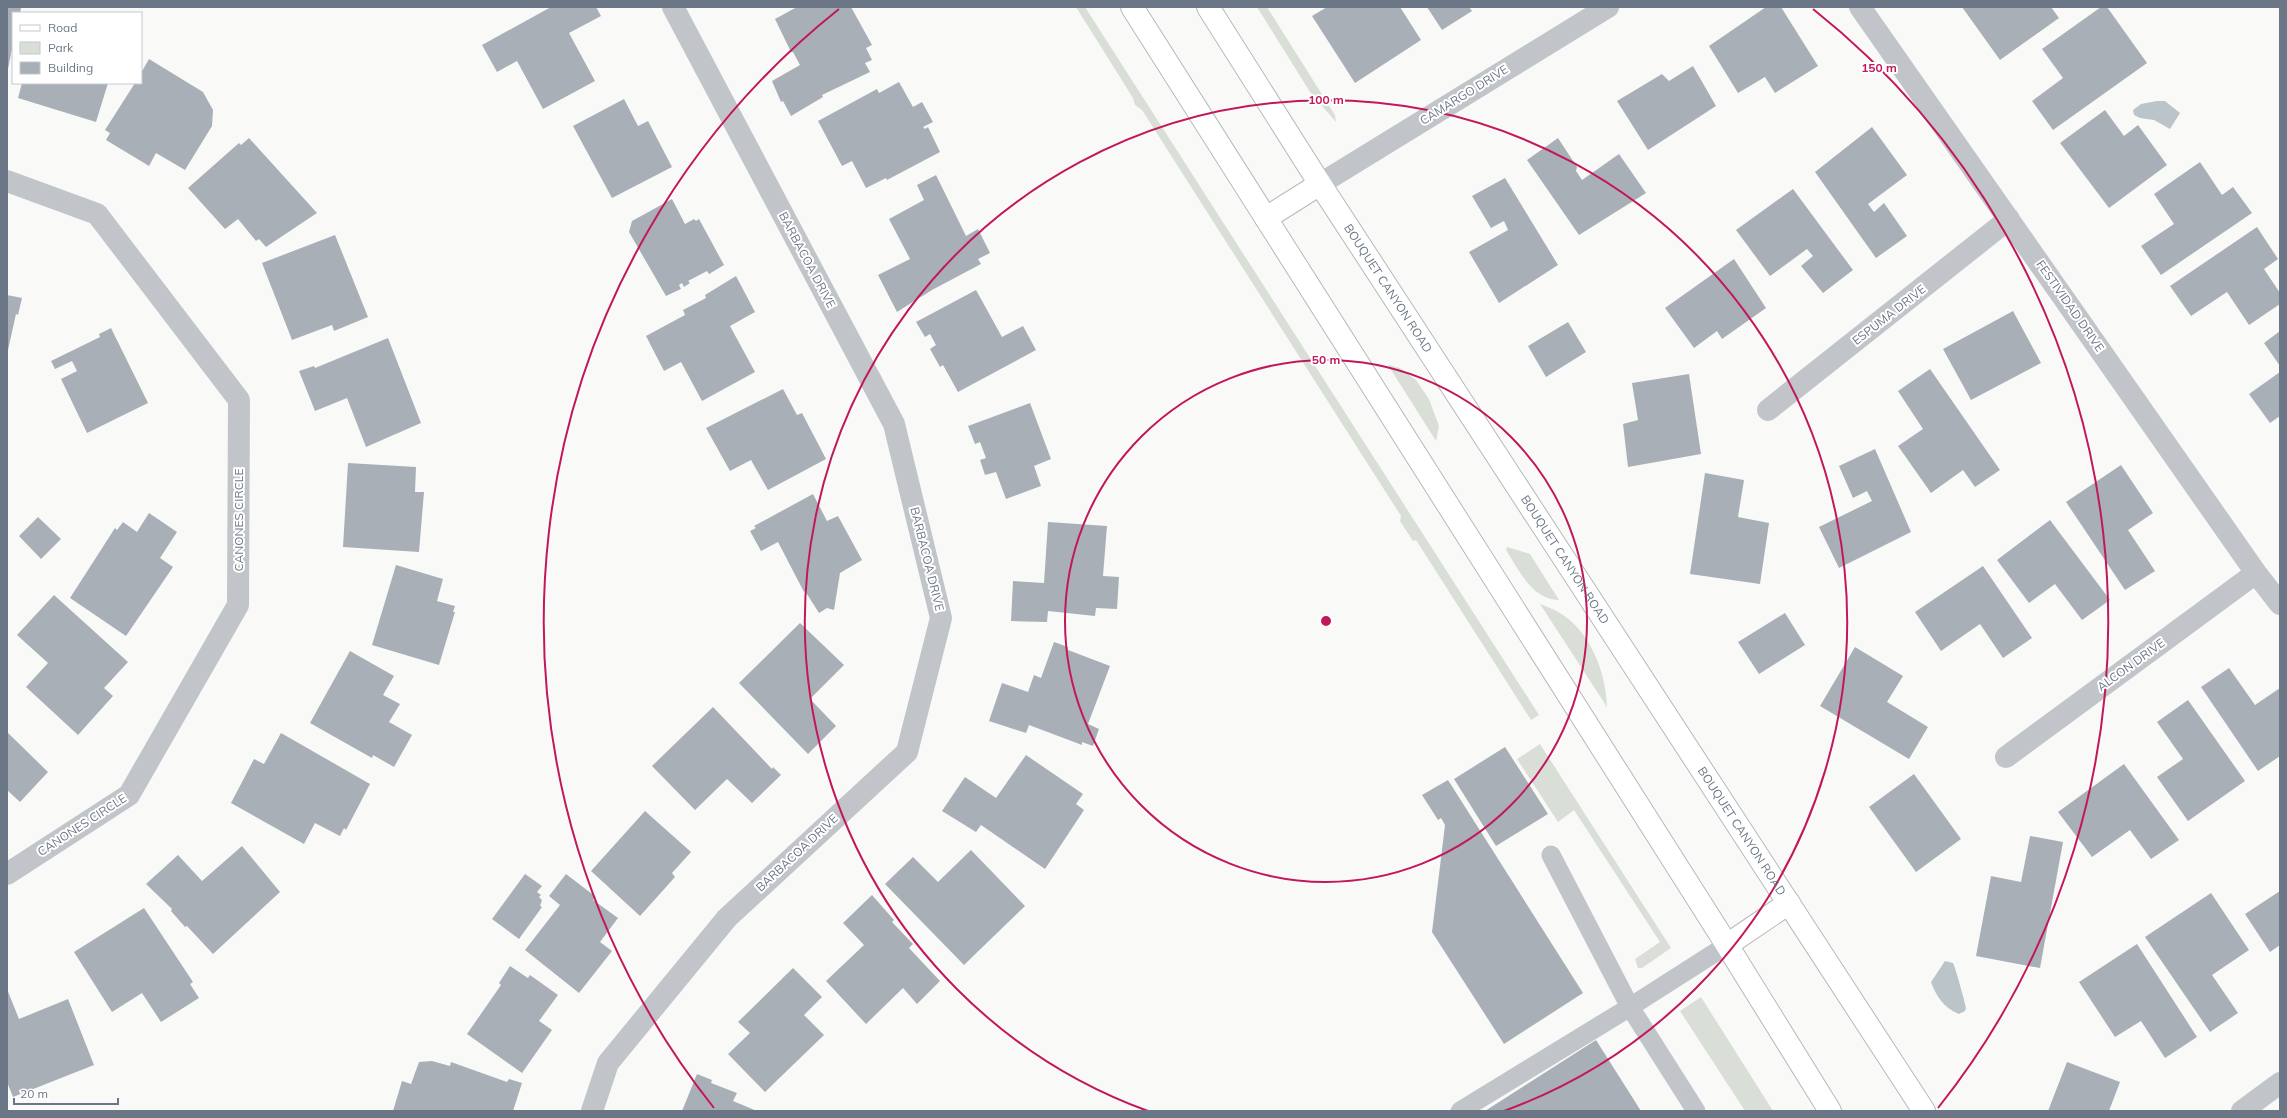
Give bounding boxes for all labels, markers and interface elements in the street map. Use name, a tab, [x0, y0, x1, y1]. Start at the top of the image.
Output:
legend	[12, 12, 142, 84]
text: Road	[48, 20, 77, 35]
text: Park	[48, 40, 74, 55]
text: Building	[48, 60, 93, 75]
text: 150 m	[1861, 60, 1897, 75]
street label: CAMARGO DRIVE	[1417, 61, 1511, 128]
text: 100 m	[1308, 92, 1344, 107]
street label: BARBACOA DRIVE	[776, 209, 839, 310]
street label: BOUQUET CANYON ROAD	[1341, 221, 1436, 355]
street label: FESTIVIDAD DRIVE	[2033, 257, 2108, 354]
street label: ESPUMA DRIVE	[1849, 281, 1928, 348]
text: 50 m	[1312, 352, 1340, 367]
street label: CANONES CIRCLE	[231, 469, 246, 571]
street label: BOUQUET CANYON ROAD	[1518, 492, 1613, 627]
street label: BARBACOA DRIVE	[907, 505, 948, 612]
centre of rings	[1319, 614, 1333, 628]
street label: ALCON DRIVE	[2094, 635, 2167, 694]
street label: BOUQUET CANYON ROAD	[1695, 764, 1790, 898]
street label: CANONES CIRCLE	[34, 790, 129, 859]
street label: BARBACOA DRIVE	[753, 811, 841, 895]
scale bar	[14, 1080, 118, 1106]
text: 20 m	[20, 1086, 48, 1101]

